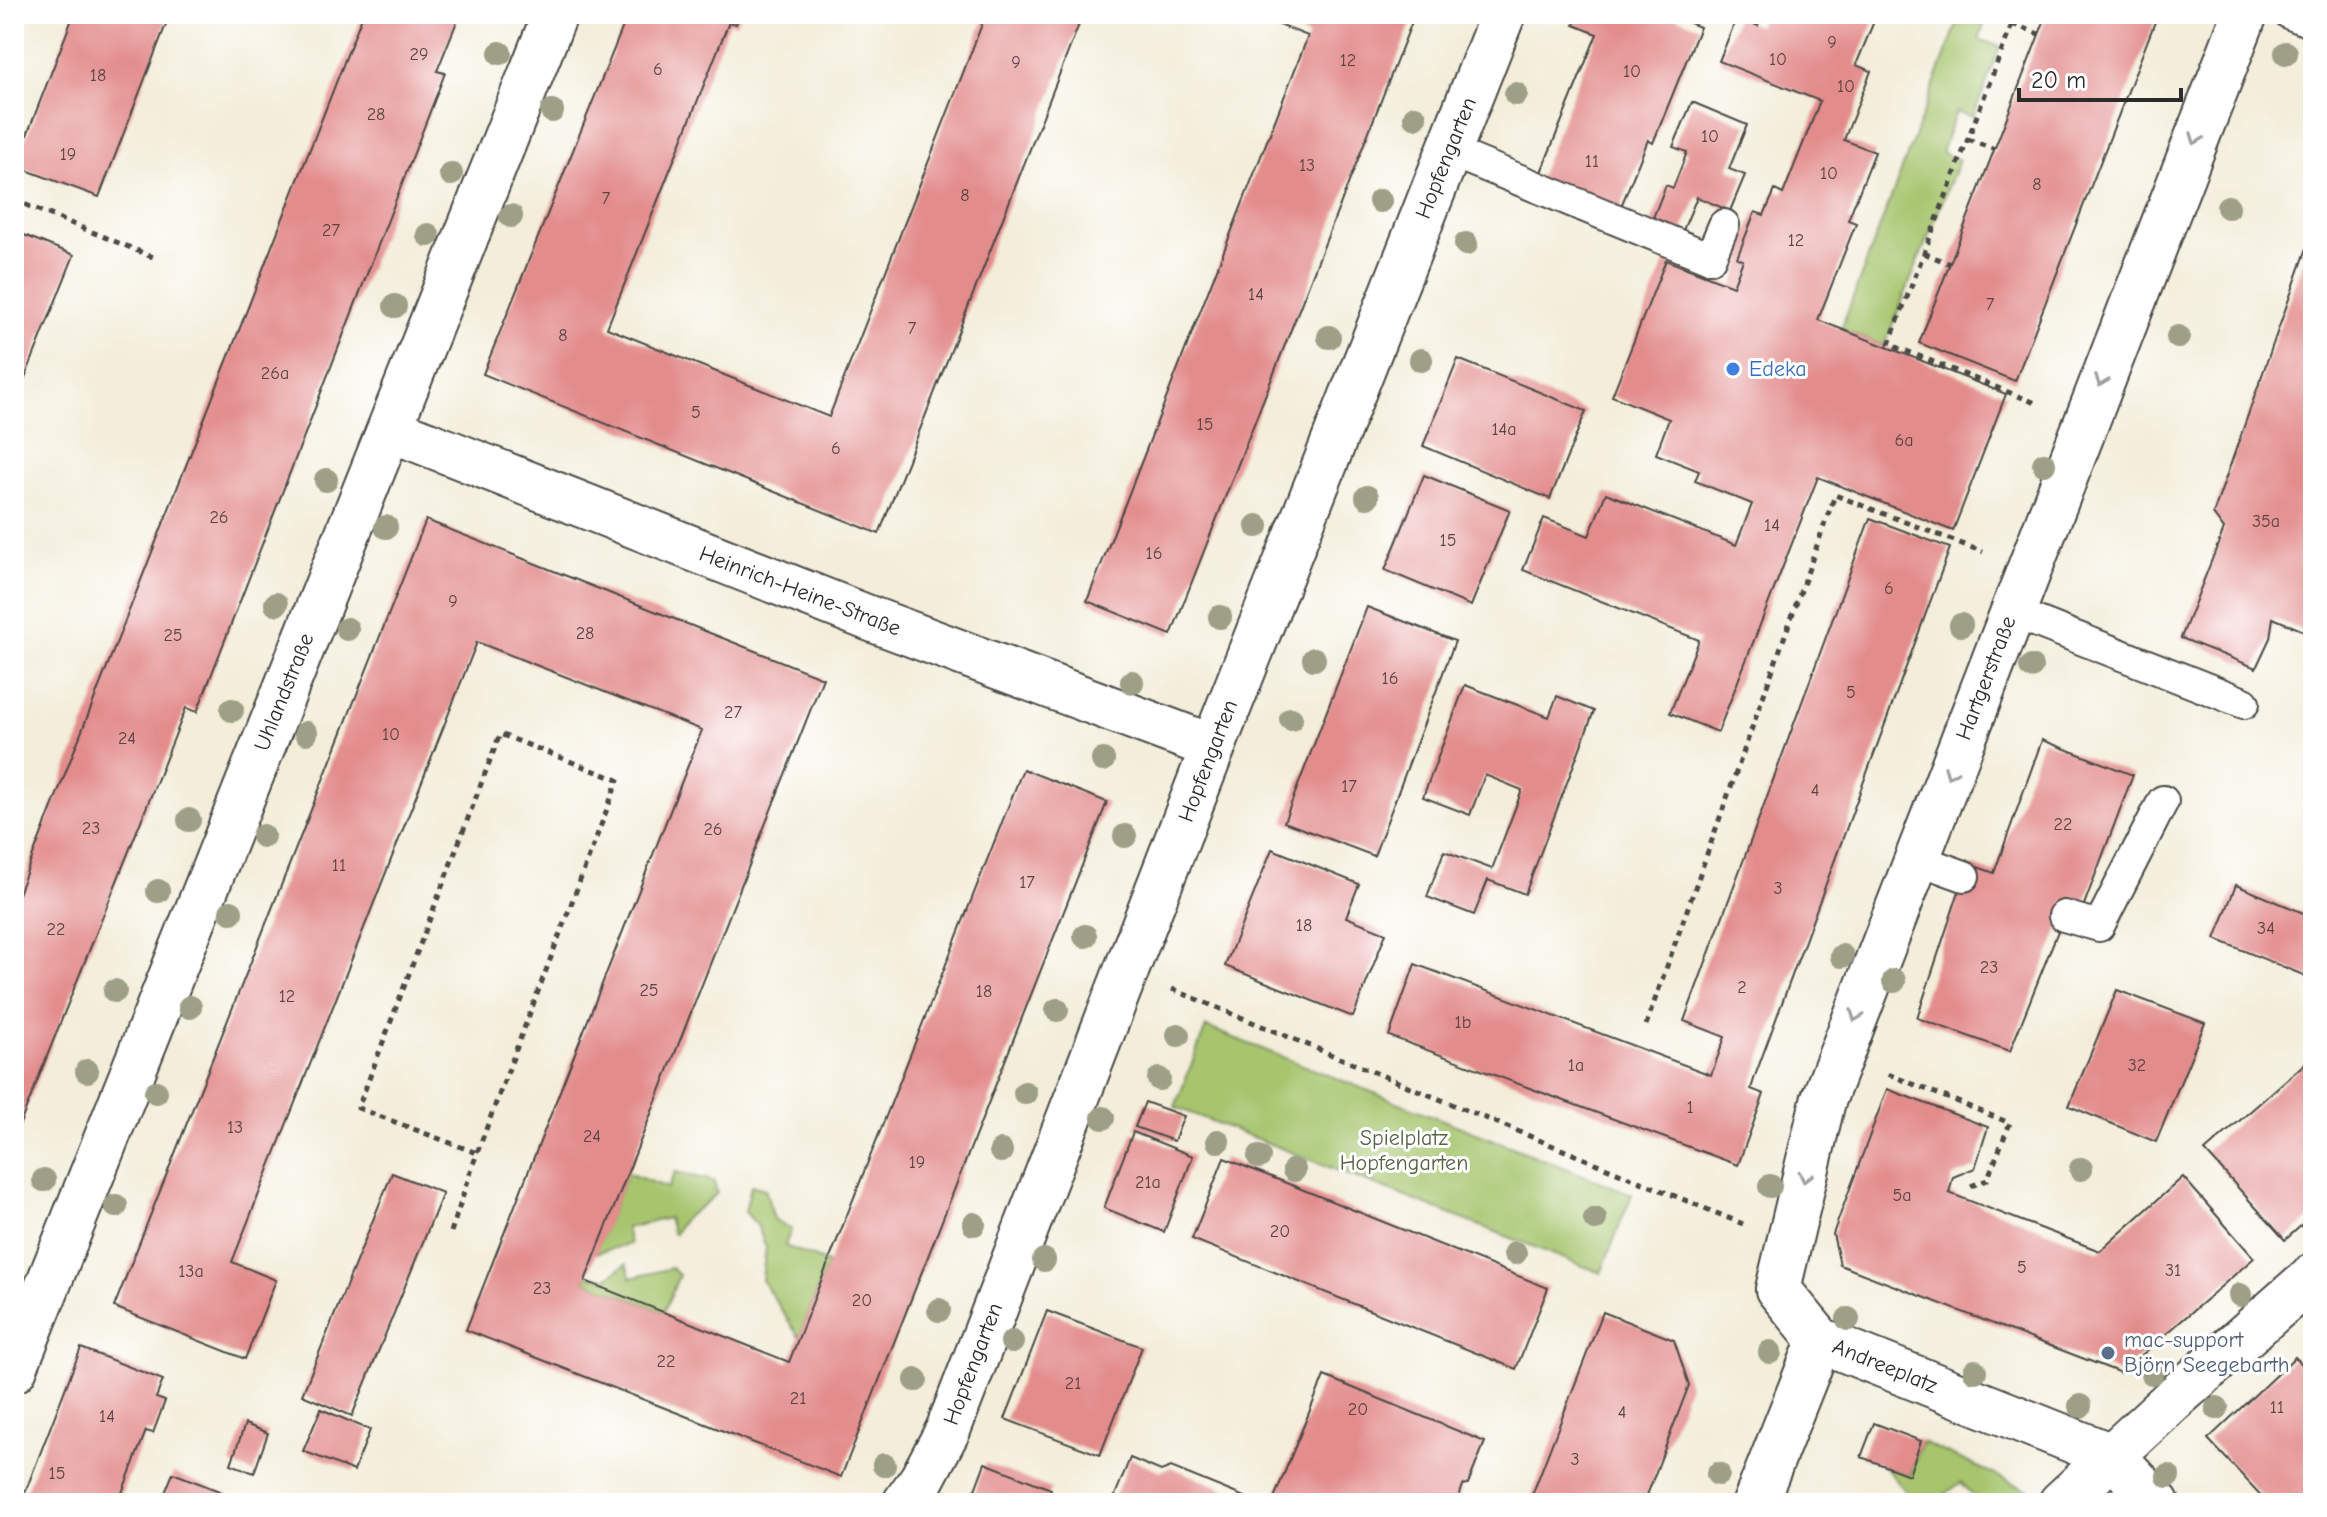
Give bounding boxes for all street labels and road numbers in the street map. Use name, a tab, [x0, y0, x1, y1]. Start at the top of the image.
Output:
street label: Hopfengarten	[1410, 93, 1482, 223]
street label: Heinrich-Heine-Straße	[696, 541, 904, 641]
street label: Hartgerstraße	[1950, 612, 2022, 744]
street label: Uhlandstraße	[249, 629, 319, 755]
street label: Hopfengarten	[1173, 696, 1243, 826]
street label: Hopfengarten	[938, 1299, 1008, 1429]
street label: Andreeplatz	[1829, 1333, 1942, 1399]

